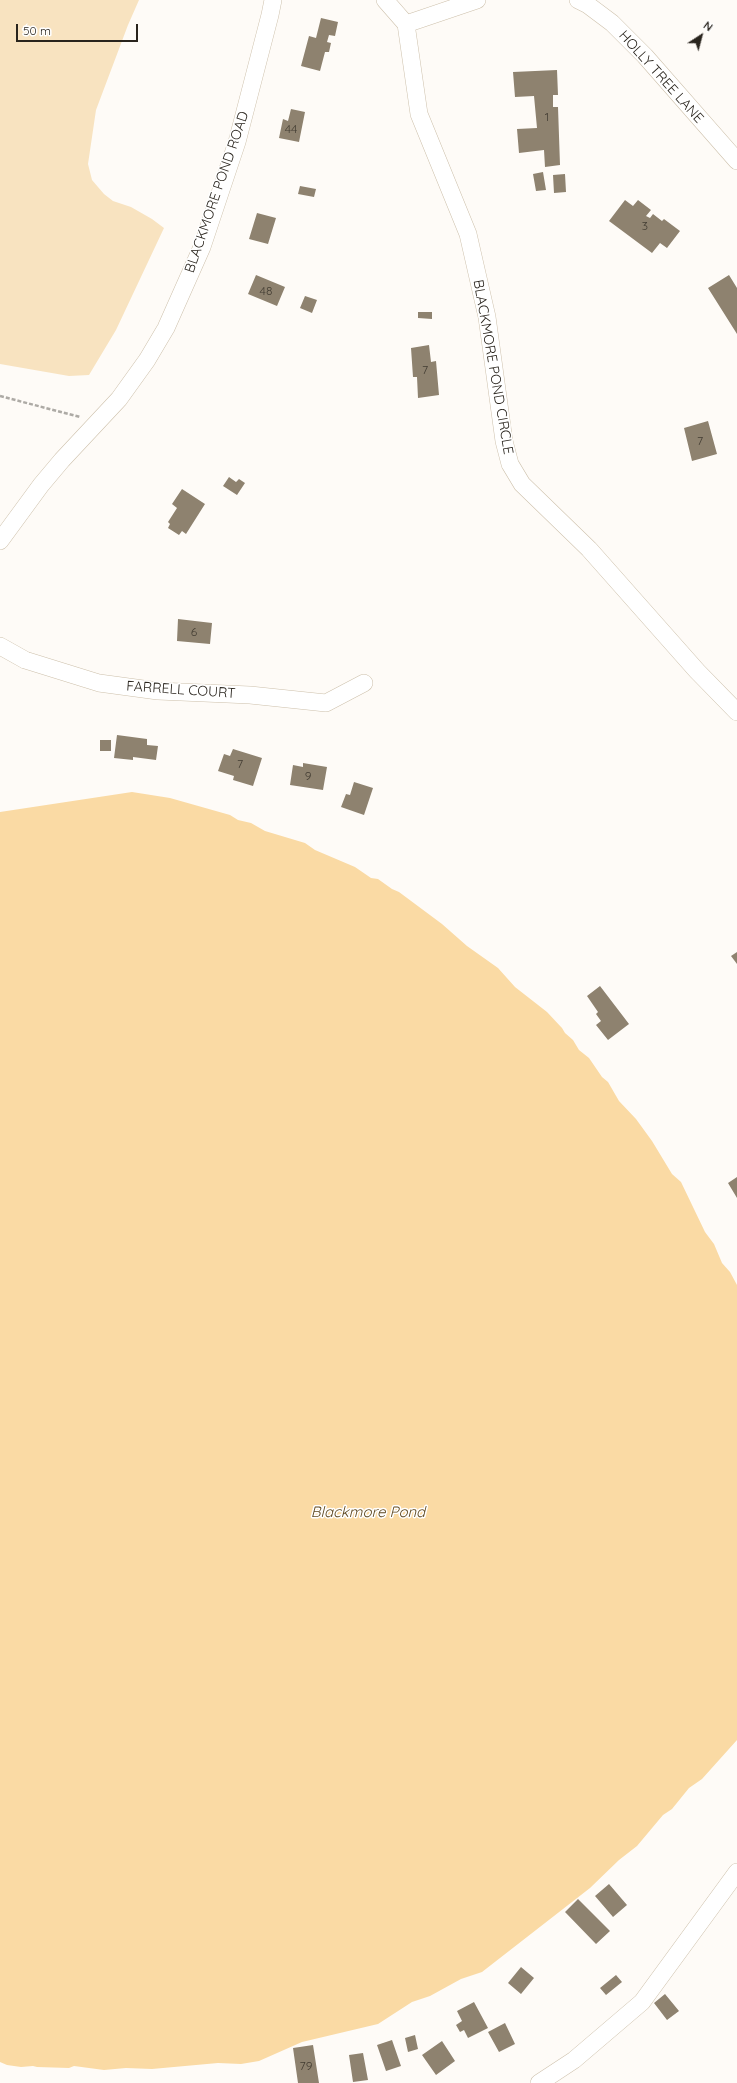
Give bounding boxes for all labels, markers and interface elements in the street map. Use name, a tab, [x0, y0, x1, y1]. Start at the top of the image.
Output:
scale bar	[18, 16, 140, 42]
north arrow	[681, 16, 721, 56]
text: 50 m	[23, 23, 51, 38]
street label: HOLLY TREE LANE	[615, 27, 707, 127]
street label: BLACKMORE POND ROAD	[181, 109, 253, 275]
house number: 1	[545, 110, 549, 124]
house number: 44	[285, 122, 297, 136]
house number: 3	[642, 219, 648, 233]
street label: BLACKMORE POND CIRCLE	[469, 278, 517, 456]
house number: 48	[260, 284, 272, 298]
house number: 7	[422, 363, 428, 377]
house number: 7	[697, 434, 703, 448]
house number: 6	[191, 625, 197, 639]
street label: FARRELL COURT	[126, 678, 236, 702]
house number: 7	[237, 757, 243, 771]
house number: 9	[305, 769, 311, 783]
water label: Blackmore Pond	[311, 1503, 425, 1521]
house number: 79	[300, 2059, 312, 2073]

